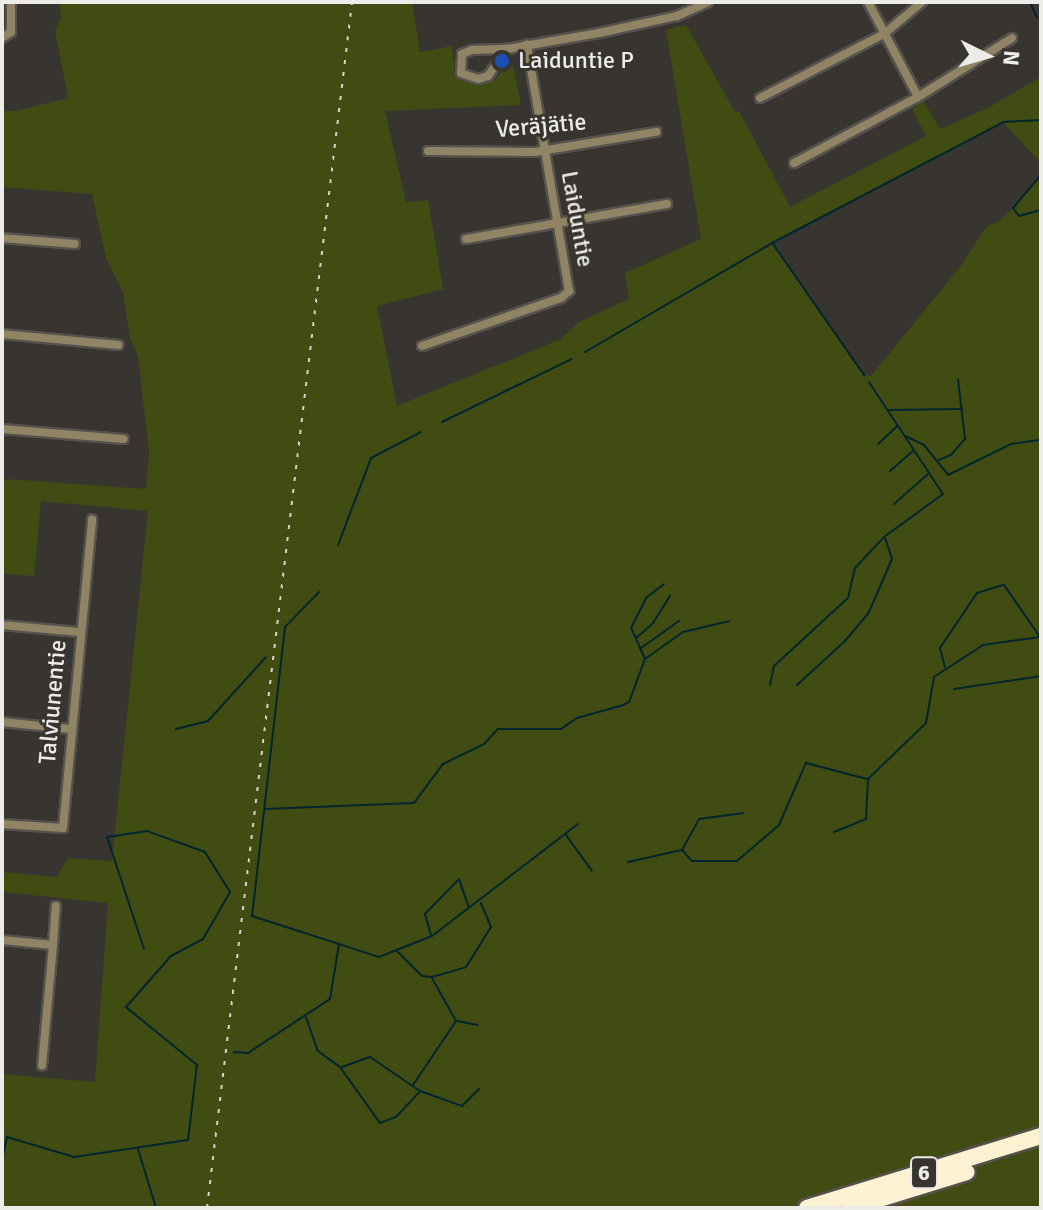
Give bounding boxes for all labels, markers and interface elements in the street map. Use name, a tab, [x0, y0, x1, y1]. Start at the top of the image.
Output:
north arrow	[947, 16, 1027, 96]
place label: Laiduntie P	[518, 47, 634, 75]
text: N	[997, 49, 1026, 67]
marker: Laiduntie P	[493, 52, 511, 70]
street label: Veräjätie	[494, 108, 588, 144]
street label: Laiduntie	[554, 169, 600, 269]
street label: Talviunentie	[33, 639, 73, 765]
road number: 6	[910, 1155, 938, 1191]

